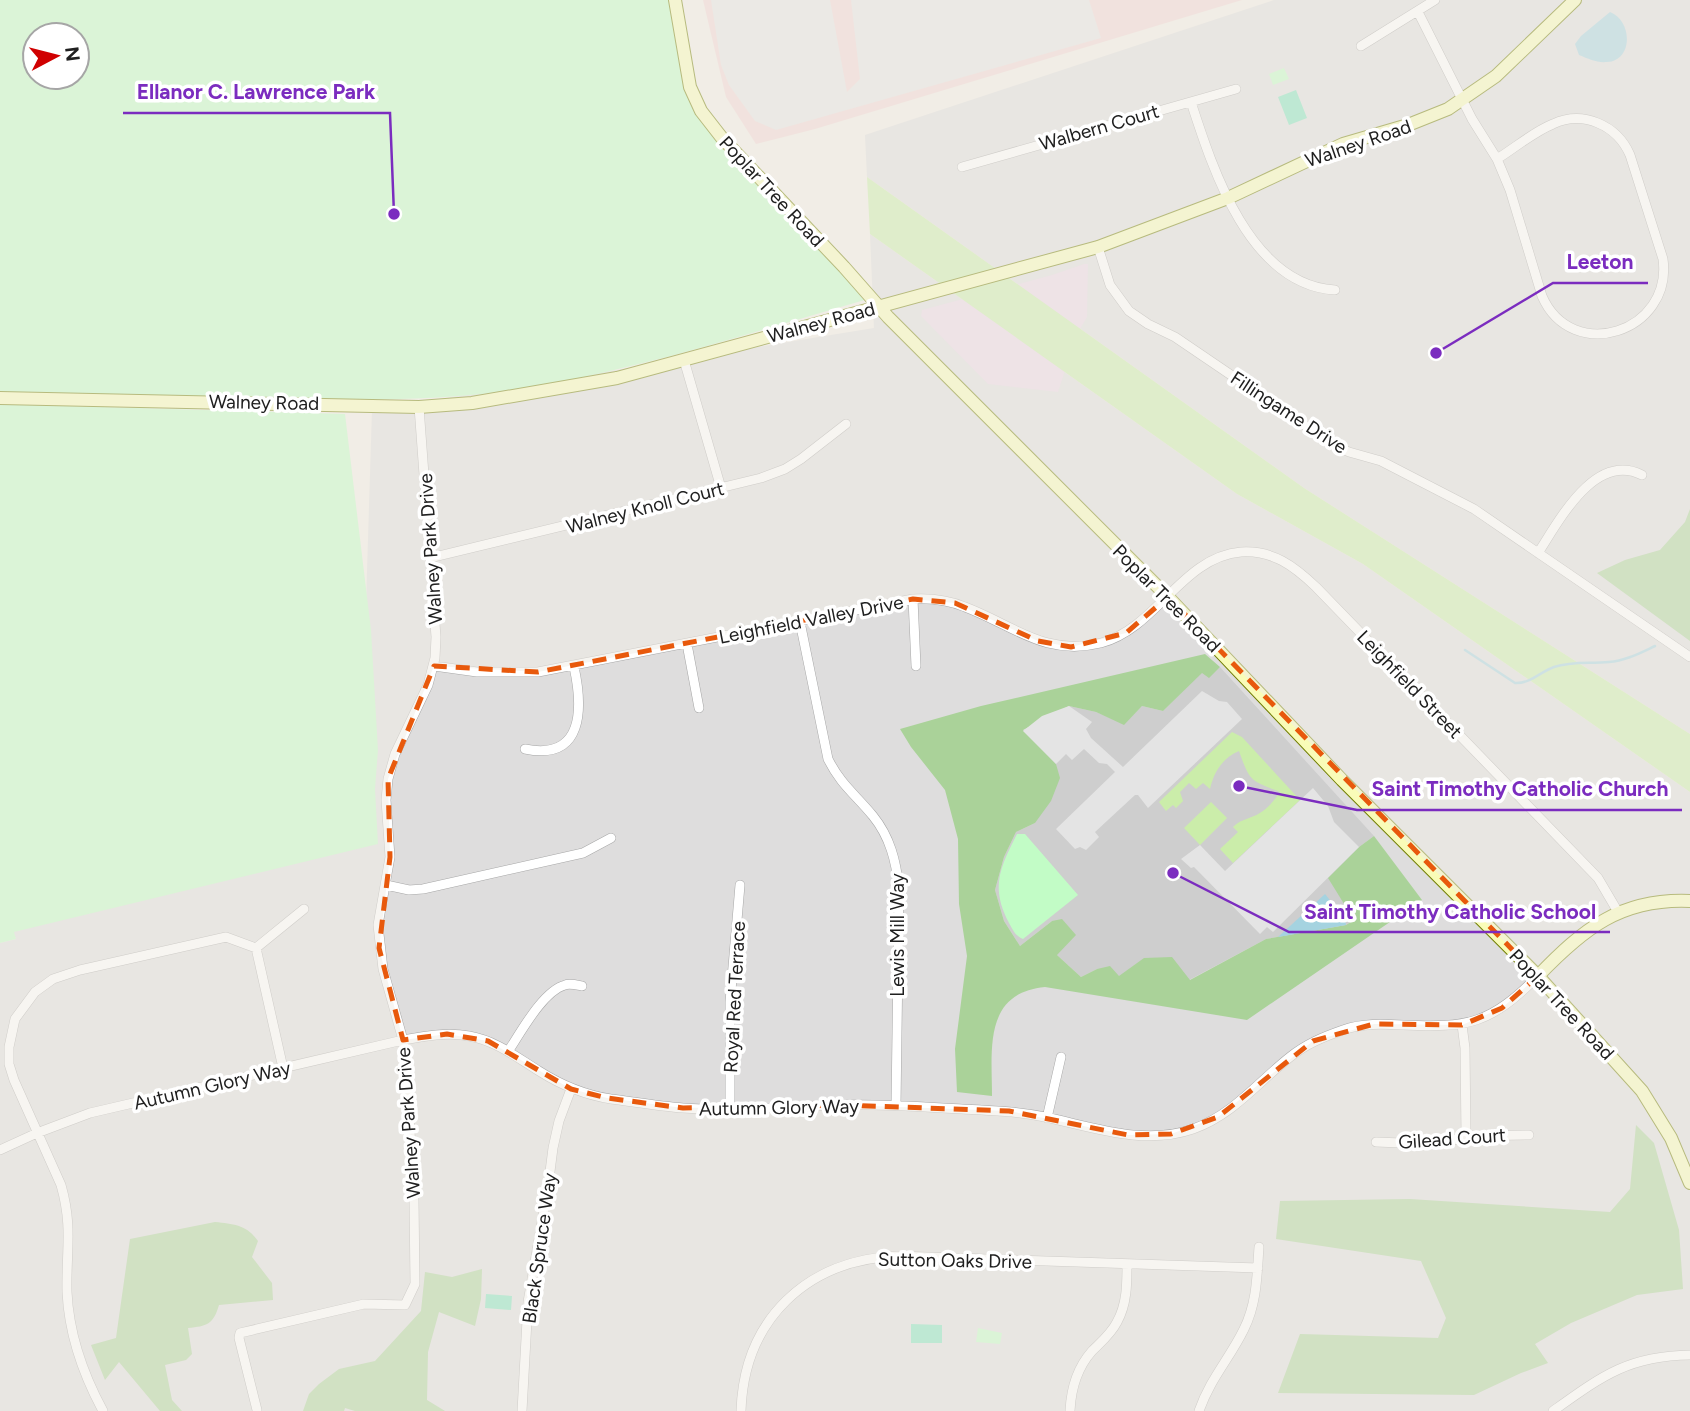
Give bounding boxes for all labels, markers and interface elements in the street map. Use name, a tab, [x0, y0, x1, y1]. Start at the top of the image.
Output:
north arrow	[21, 21, 91, 91]
text: N	[60, 45, 85, 63]
callout: Ellanor C. Lawrence Park	[123, 71, 390, 113]
text: Ellanor C. Lawrence Park	[137, 79, 376, 104]
street label: Walbern Court	[1037, 99, 1162, 156]
street label: Walney Road	[1302, 115, 1414, 172]
street label: Poplar Tree Road	[714, 131, 829, 252]
callout: Leeton	[1553, 241, 1648, 283]
text: Leeton	[1567, 249, 1633, 274]
street label: Walney Road	[765, 297, 877, 348]
street label: Fillingame Drive	[1226, 366, 1351, 459]
street label: Walney Road	[209, 390, 319, 415]
street label: Walney Park Drive	[414, 473, 447, 625]
street label: Walney Knoll Court	[564, 477, 726, 538]
street label: Poplar Tree Road	[1108, 540, 1225, 657]
street label: Leighfield Valley Drive	[717, 590, 905, 649]
street label: Leighfield Street	[1352, 625, 1467, 743]
callout: Saint Timothy Catholic Church	[1357, 768, 1682, 810]
text: Saint Timothy Catholic Church	[1372, 776, 1668, 801]
street label: Lewis Mill Way	[886, 873, 909, 997]
callout: Saint Timothy Catholic School	[1289, 890, 1610, 932]
text: Saint Timothy Catholic School	[1304, 899, 1596, 924]
street label: Royal Red Terrace	[719, 921, 750, 1074]
street label: Poplar Tree Road	[1504, 944, 1619, 1065]
street label: Walney Park Drive	[392, 1047, 425, 1199]
street label: Autumn Glory Way	[131, 1056, 293, 1115]
street label: Autumn Glory Way	[699, 1095, 859, 1120]
street label: Gilead Court	[1397, 1123, 1507, 1154]
street label: Black Spruce Way	[518, 1171, 561, 1325]
street label: Sutton Oaks Drive	[878, 1248, 1032, 1273]

